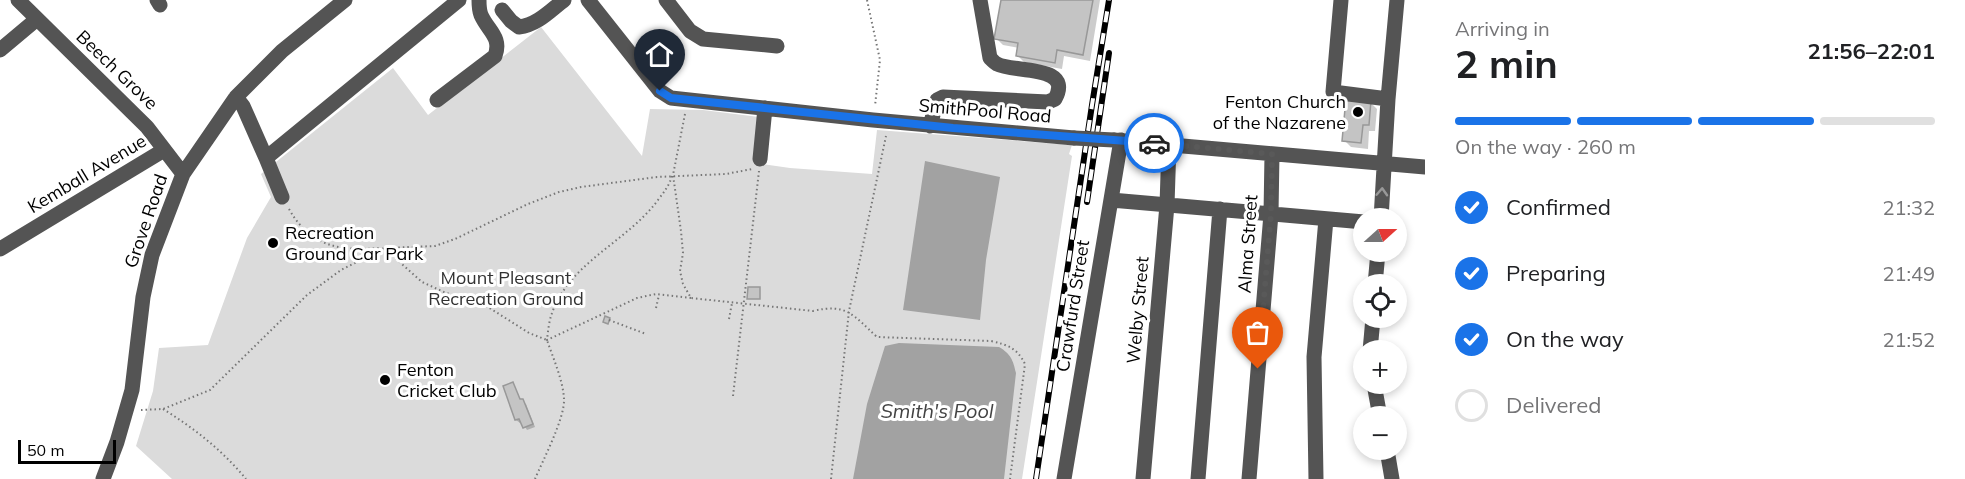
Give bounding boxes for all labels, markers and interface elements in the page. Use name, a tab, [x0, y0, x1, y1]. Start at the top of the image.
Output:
text: Arriving in	[1455, 16, 1550, 41]
street label: Beech Grove	[72, 25, 163, 114]
pin	[634, 29, 685, 91]
text: 21:56–22:01	[1807, 37, 1935, 65]
icon: home	[643, 38, 676, 71]
text: 2 min	[1455, 39, 1558, 88]
place label: Fenton Church of the Nazarene	[1213, 90, 1346, 134]
street label: SmithPool Road	[918, 93, 1052, 128]
marker: Fenton Church of the Nazarene	[1351, 105, 1365, 119]
courier	[1124, 113, 1184, 173]
icon: car	[1138, 127, 1171, 160]
street label: Kemball Avenue	[23, 129, 150, 218]
text: On the way · 260 m	[1455, 134, 1636, 159]
street label: Grove Road	[119, 171, 172, 271]
one-way arrow	[1376, 187, 1389, 196]
icon: check	[1455, 191, 1488, 224]
text: Confirmed	[1506, 193, 1611, 221]
street label: Alma Street	[1233, 194, 1262, 294]
text: 21:32	[1882, 195, 1935, 220]
north arrow	[1353, 208, 1407, 262]
map controls	[1353, 208, 1407, 460]
place label: Recreation Ground Car Park	[285, 221, 424, 265]
marker: Recreation Ground Car Park	[266, 236, 280, 250]
street label: Crawfurd Street	[1051, 238, 1094, 374]
street label: Welby Street	[1121, 255, 1154, 365]
icon: check	[1455, 257, 1488, 290]
text: Preparing	[1506, 259, 1606, 287]
text: 21:49	[1882, 261, 1935, 286]
park label: Mount Pleasant Recreation Ground	[428, 266, 584, 310]
button: locate	[1353, 274, 1407, 328]
pin	[1232, 307, 1283, 369]
icon: bag	[1241, 316, 1274, 349]
icon: check	[1455, 323, 1488, 356]
text: On the way	[1506, 325, 1624, 353]
text: 21:52	[1882, 327, 1935, 352]
button: +	[1353, 340, 1407, 394]
place label: Fenton Cricket Club	[397, 358, 497, 402]
marker: Fenton Cricket Club	[378, 373, 392, 387]
text: Delivered	[1506, 391, 1601, 419]
water label: Smith's Pool	[880, 398, 994, 423]
button: −	[1353, 406, 1407, 460]
scale bar	[18, 437, 116, 464]
text: 50 m	[27, 440, 64, 460]

